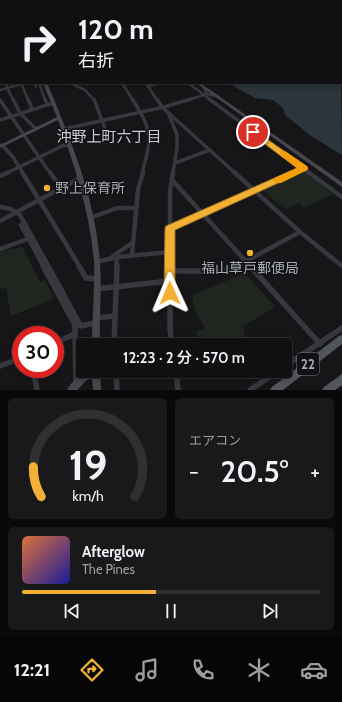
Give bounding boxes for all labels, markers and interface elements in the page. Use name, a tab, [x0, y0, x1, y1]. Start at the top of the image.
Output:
text: 120 m	[78, 12, 154, 46]
icon: right	[12, 16, 64, 68]
text: 右折	[78, 50, 114, 72]
pin	[236, 115, 270, 149]
icon: arrive	[242, 121, 264, 143]
district label: 沖野上町六丁目	[56, 128, 162, 146]
place label: 野上保育所	[55, 179, 125, 197]
marker: 野上保育所	[42, 183, 52, 193]
marker: 福山草戸郵便局	[245, 248, 255, 258]
place label: 福山草戸郵便局	[201, 259, 299, 277]
position arrow	[149, 272, 191, 314]
speed limit sign: 30	[12, 326, 64, 378]
text: 12:23 · 2 分 · 570 m	[123, 349, 245, 367]
road number: 22	[297, 353, 319, 375]
text: エアコン	[189, 432, 241, 448]
text: 19	[68, 439, 107, 489]
text: 20.5°	[221, 453, 288, 490]
text: −	[189, 458, 199, 485]
text: +	[310, 458, 320, 485]
text: km/h	[72, 486, 103, 504]
text: Afterglow	[82, 543, 145, 561]
text: The Pines	[82, 561, 135, 577]
icon: previous	[61, 600, 83, 622]
icon: pause	[160, 600, 182, 622]
icon: next	[259, 600, 281, 622]
icon: directions	[78, 656, 106, 684]
icon: music	[133, 656, 161, 684]
icon: phone	[189, 656, 217, 684]
icon: climate	[245, 656, 273, 684]
icon: car	[300, 656, 328, 684]
text: 12:21	[14, 659, 50, 681]

